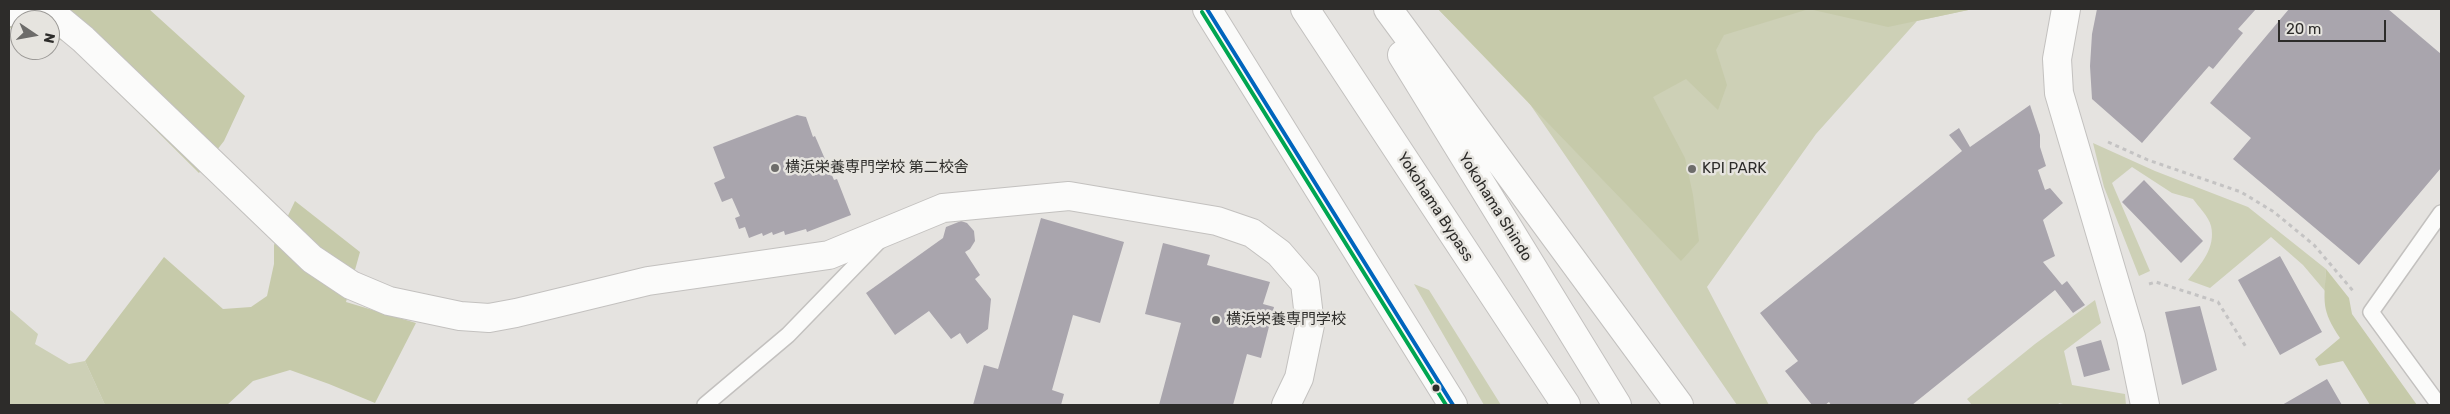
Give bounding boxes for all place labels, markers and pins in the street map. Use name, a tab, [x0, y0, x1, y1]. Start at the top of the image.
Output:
place label: 横浜栄養専門学校 第二校舎	[785, 159, 969, 177]
place label: KPI PARK	[1702, 160, 1766, 178]
marker: 横浜栄養専門学校 第二校舎	[769, 162, 781, 174]
marker: KPI PARK	[1686, 163, 1698, 175]
place label: 横浜栄養専門学校	[1226, 311, 1346, 329]
marker: 横浜栄養専門学校	[1210, 314, 1222, 326]
unlabelled marker	[1431, 383, 1441, 393]

